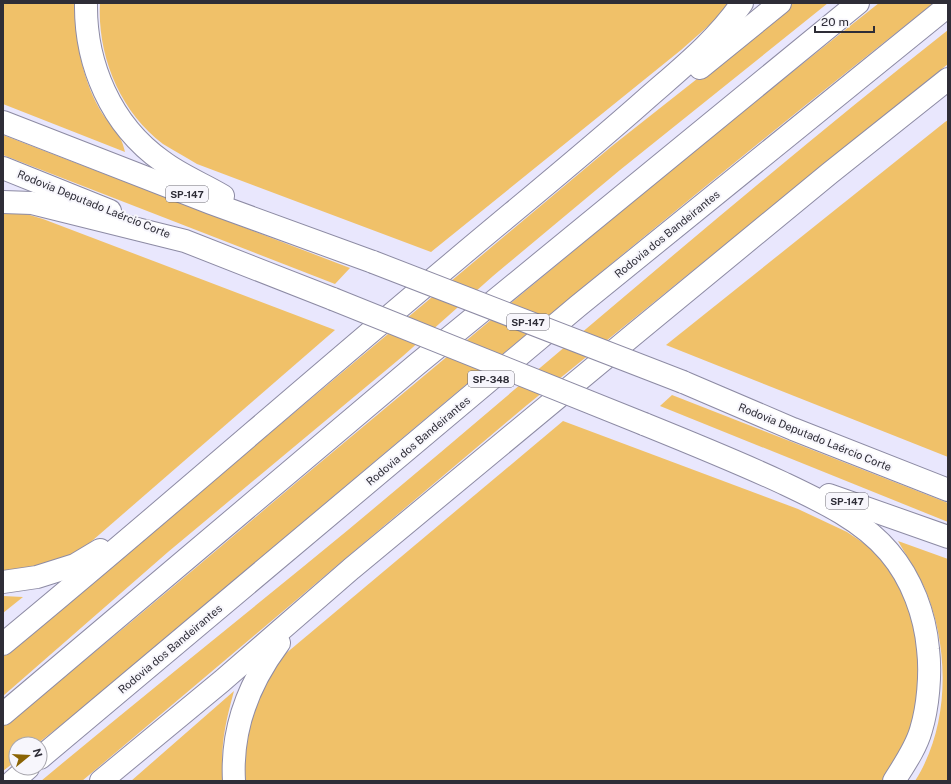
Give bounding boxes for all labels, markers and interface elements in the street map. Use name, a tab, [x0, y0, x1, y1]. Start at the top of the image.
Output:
scale bar	[815, 8, 874, 34]
text: 20 m	[821, 15, 849, 29]
street label: Rodovia Deputado Laércio Corte	[16, 168, 172, 240]
road number: SP-147	[166, 186, 208, 202]
street label: Rodovia dos Bandeirantes	[612, 188, 722, 280]
road number: SP-147	[507, 314, 549, 330]
road number: SP-348	[468, 371, 514, 387]
street label: Rodovia dos Bandeirantes	[364, 394, 473, 488]
street label: Rodovia Deputado Laércio Corte	[737, 401, 893, 473]
road number: SP-147	[826, 493, 868, 509]
street label: Rodovia dos Bandeirantes	[116, 602, 225, 696]
north arrow	[8, 736, 48, 776]
text: N	[30, 747, 45, 759]

